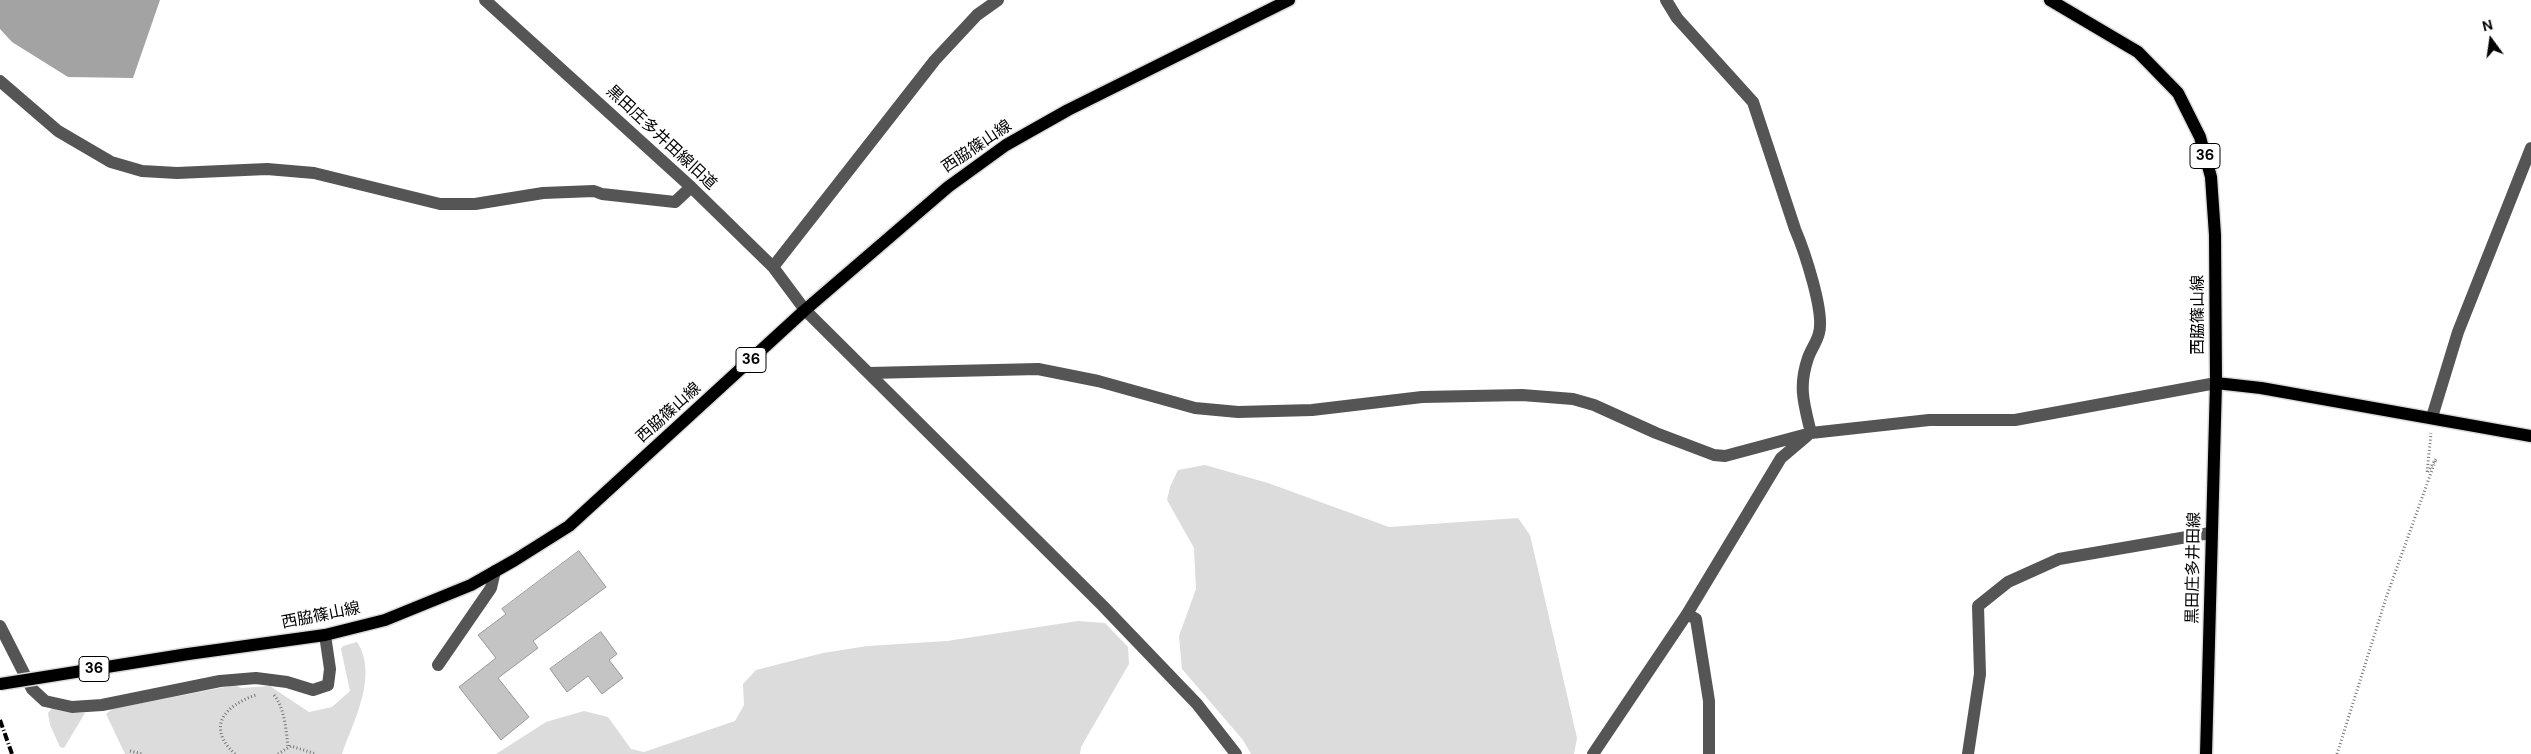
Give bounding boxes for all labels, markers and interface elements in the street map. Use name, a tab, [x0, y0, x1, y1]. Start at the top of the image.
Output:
north arrow	[2466, 15, 2516, 65]
text: N	[2480, 15, 2495, 35]
street label: 黒田庄多井田線旧道	[602, 82, 720, 194]
street label: 西脇篠山線	[938, 117, 1016, 177]
road number: 36	[2190, 144, 2220, 168]
street label: 西脇篠山線	[2189, 275, 2209, 355]
road number: 36	[736, 348, 766, 372]
street label: 西脇篠山線	[633, 379, 705, 447]
street label: 黒田庄多井田線	[2183, 512, 2205, 624]
street label: 西脇篠山線	[280, 599, 362, 633]
road number: 36	[79, 656, 109, 682]

